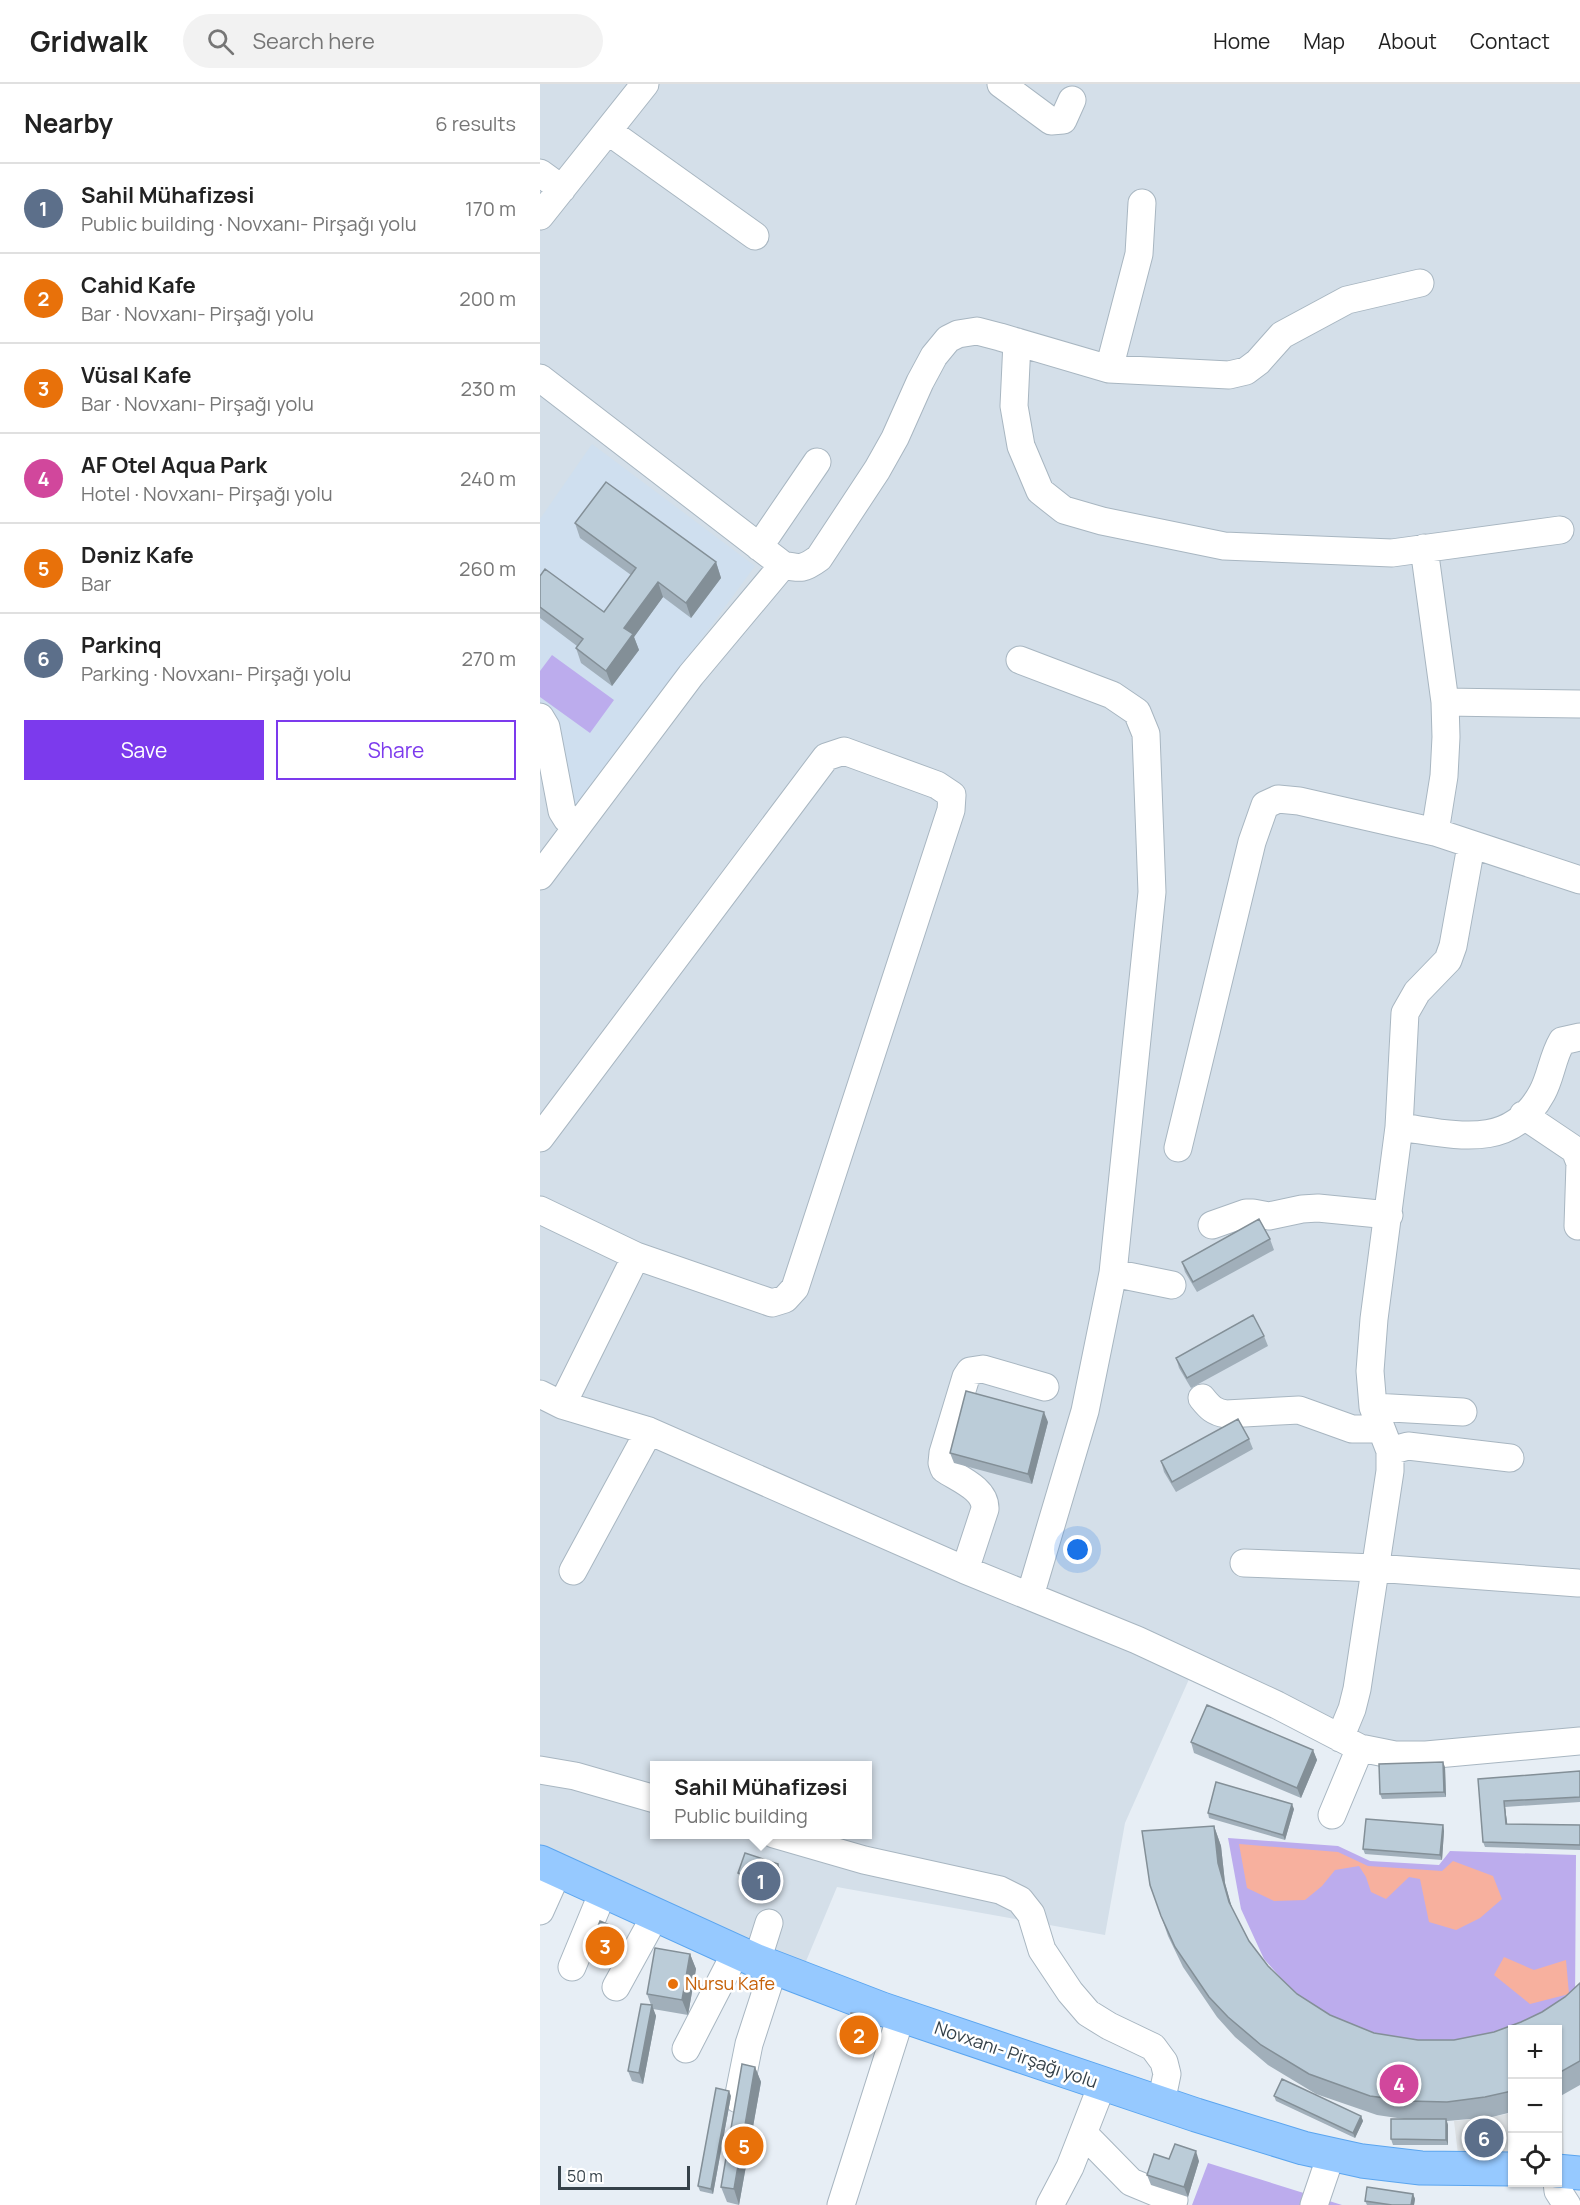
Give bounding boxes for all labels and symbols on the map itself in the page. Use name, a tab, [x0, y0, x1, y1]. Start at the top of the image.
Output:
your location	[1063, 1535, 1092, 1564]
pin: 1	[742, 1858, 780, 1904]
pin: 3	[586, 1924, 624, 1968]
place label: Nursu Kafe	[685, 1971, 775, 1995]
marker: Nursu Kafe	[666, 1977, 680, 1991]
pin: 2	[840, 2012, 878, 2058]
street label: Novxanı- Pirşağı yolu	[932, 2015, 1101, 2093]
pin: 4	[1380, 2062, 1418, 2106]
pin: 6	[1464, 2116, 1504, 2160]
pin: 5	[724, 2124, 764, 2168]
scale bar	[558, 2163, 690, 2190]

